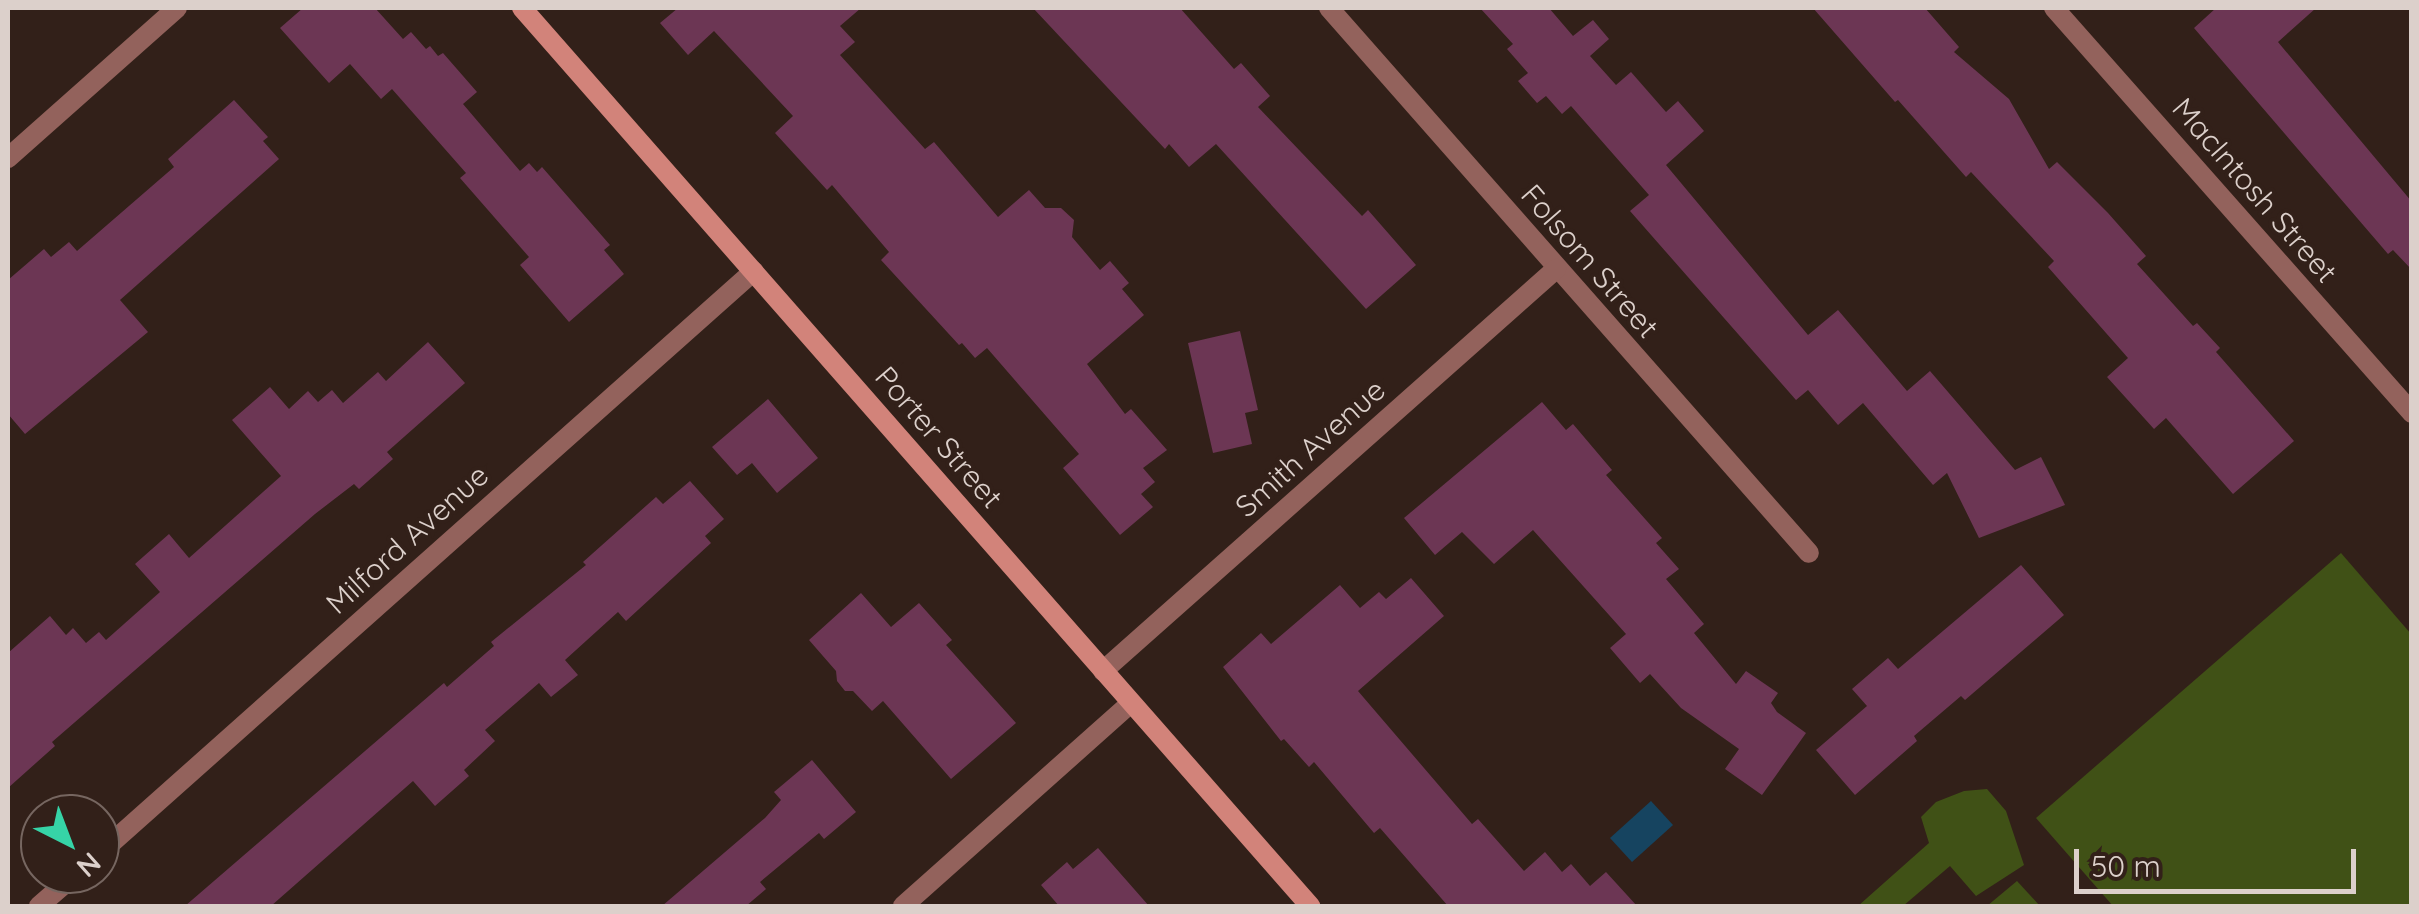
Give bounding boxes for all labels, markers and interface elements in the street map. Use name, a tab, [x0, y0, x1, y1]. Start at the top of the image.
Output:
street label: MacIntosh Street	[2165, 90, 2345, 290]
street label: Folsom Street	[1514, 177, 1666, 345]
street label: Porter Street	[868, 359, 1010, 515]
street label: Smith Avenue	[1228, 372, 1392, 524]
street label: Milford Avenue	[318, 457, 496, 621]
north arrow	[20, 794, 120, 894]
scale bar	[2079, 829, 2362, 891]
text: N	[70, 845, 108, 885]
text: 50 m	[2091, 847, 2161, 885]

